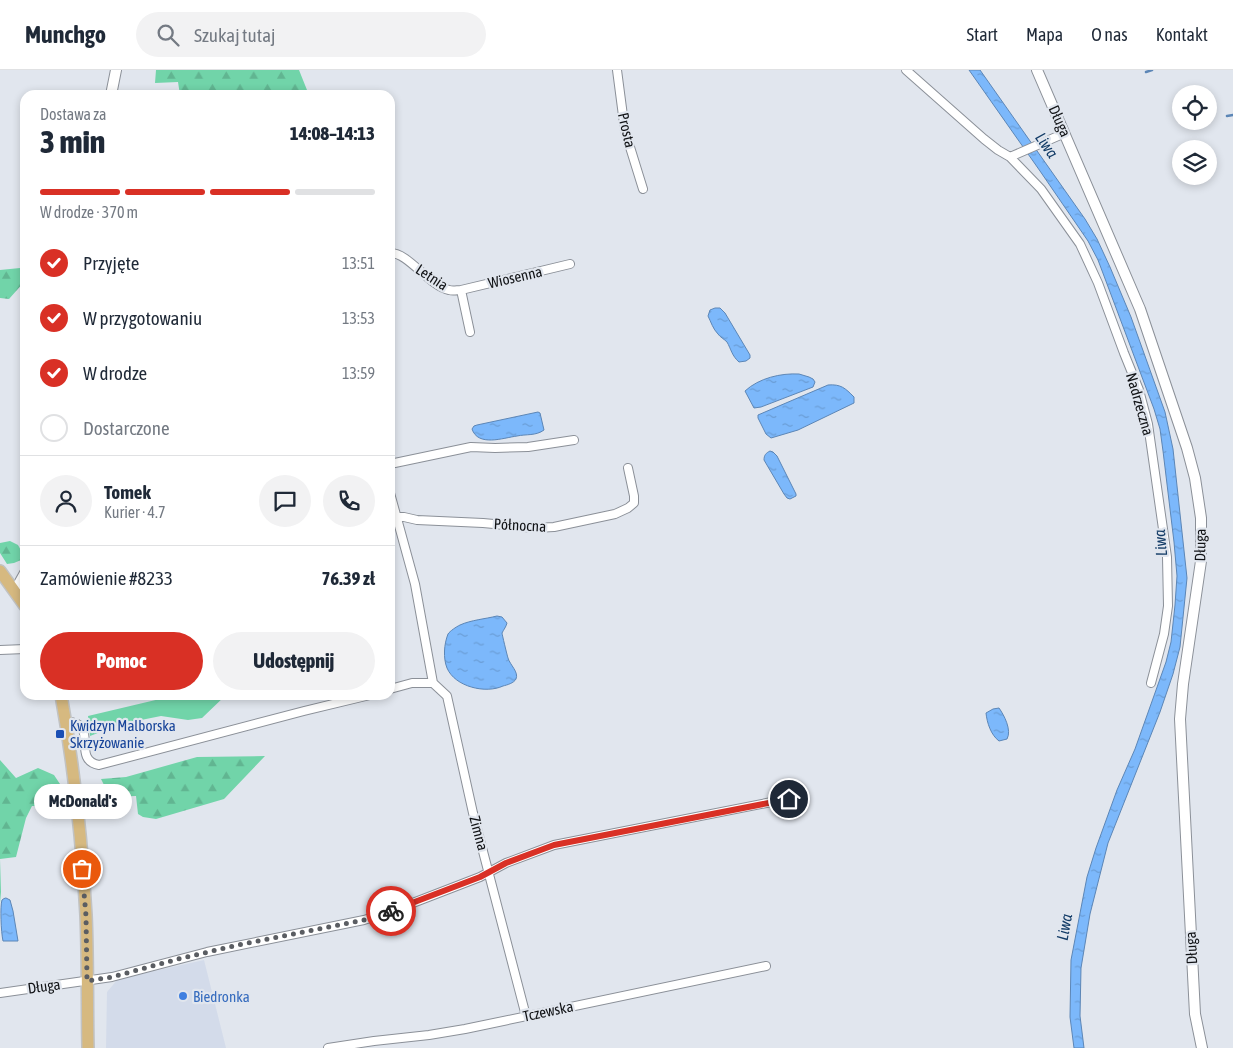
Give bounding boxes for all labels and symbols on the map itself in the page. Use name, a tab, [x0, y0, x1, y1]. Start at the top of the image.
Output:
street label: Długa	[1046, 103, 1074, 139]
street label: Prosta	[615, 111, 639, 149]
water label: Liwa	[1032, 129, 1062, 162]
street label: Letnia	[413, 260, 451, 294]
street label: Wiosenna	[486, 263, 544, 291]
street label: Nadrzeczna	[1123, 371, 1157, 437]
street label: Północna	[493, 515, 547, 535]
water label: Liwa	[1150, 528, 1170, 557]
street label: Długa	[1191, 528, 1209, 562]
place label: Kwidzyn Malborska Skrzyżowanie	[70, 717, 176, 751]
marker: Kwidzyn Malborska Skrzyżowanie	[54, 728, 66, 740]
pin	[768, 778, 810, 820]
callout: McDonald's	[33, 784, 131, 819]
street label: Zimna	[466, 814, 492, 852]
pin	[61, 848, 103, 890]
courier	[366, 886, 416, 936]
water label: Liwa	[1053, 912, 1075, 942]
street label: Długa	[1182, 931, 1200, 965]
street label: Długa	[27, 975, 61, 997]
place label: Biedronka	[193, 988, 250, 1005]
marker: Biedronka	[177, 990, 189, 1002]
street label: Tczewska	[521, 997, 575, 1025]

